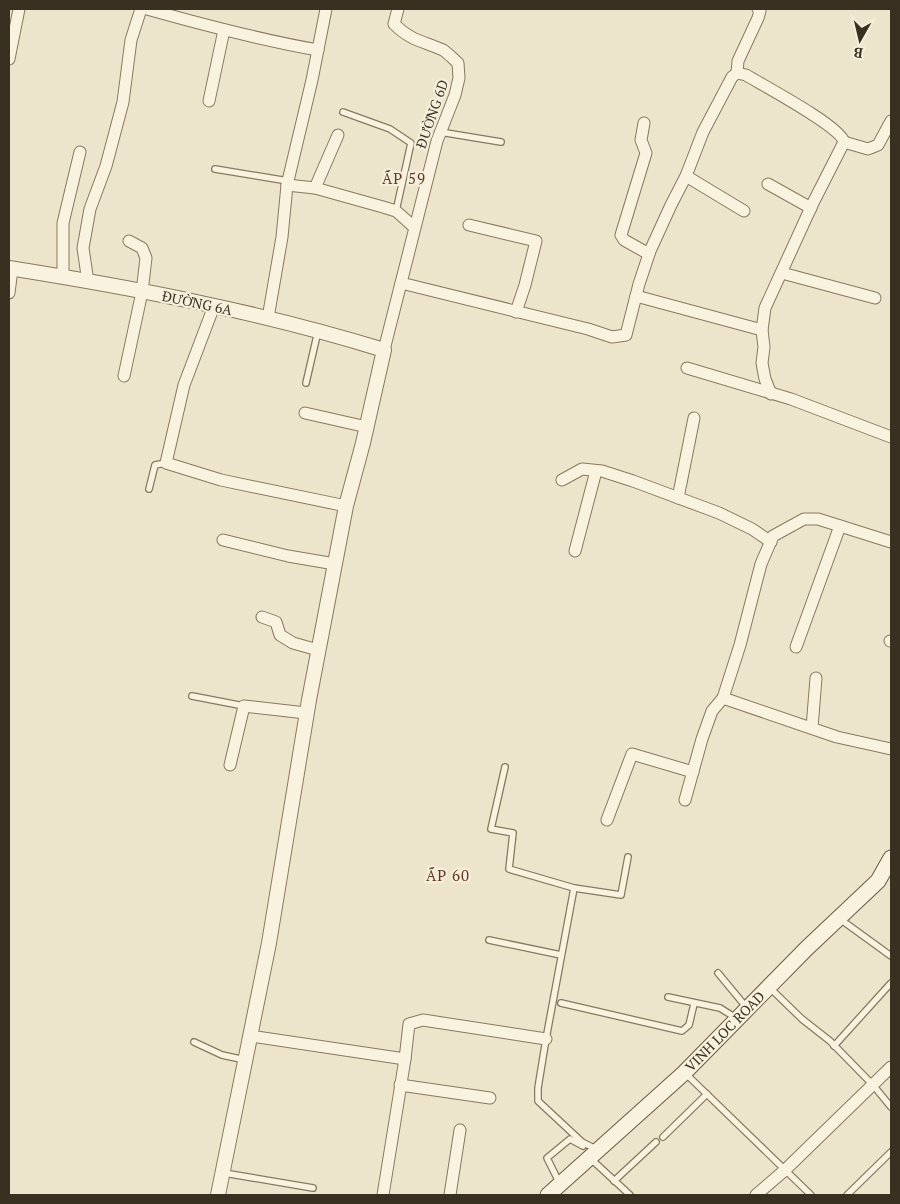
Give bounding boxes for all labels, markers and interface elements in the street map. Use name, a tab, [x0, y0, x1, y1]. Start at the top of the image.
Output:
north arrow	[835, 15, 885, 65]
text: B	[852, 43, 864, 63]
street label: ĐƯỜNG 6D	[411, 77, 452, 151]
district label: ẤP 59	[382, 168, 426, 188]
street label: ĐƯỜNG 6A	[160, 286, 234, 319]
district label: ẤP 60	[426, 865, 470, 885]
street label: VINH LOC ROAD	[681, 987, 769, 1076]

